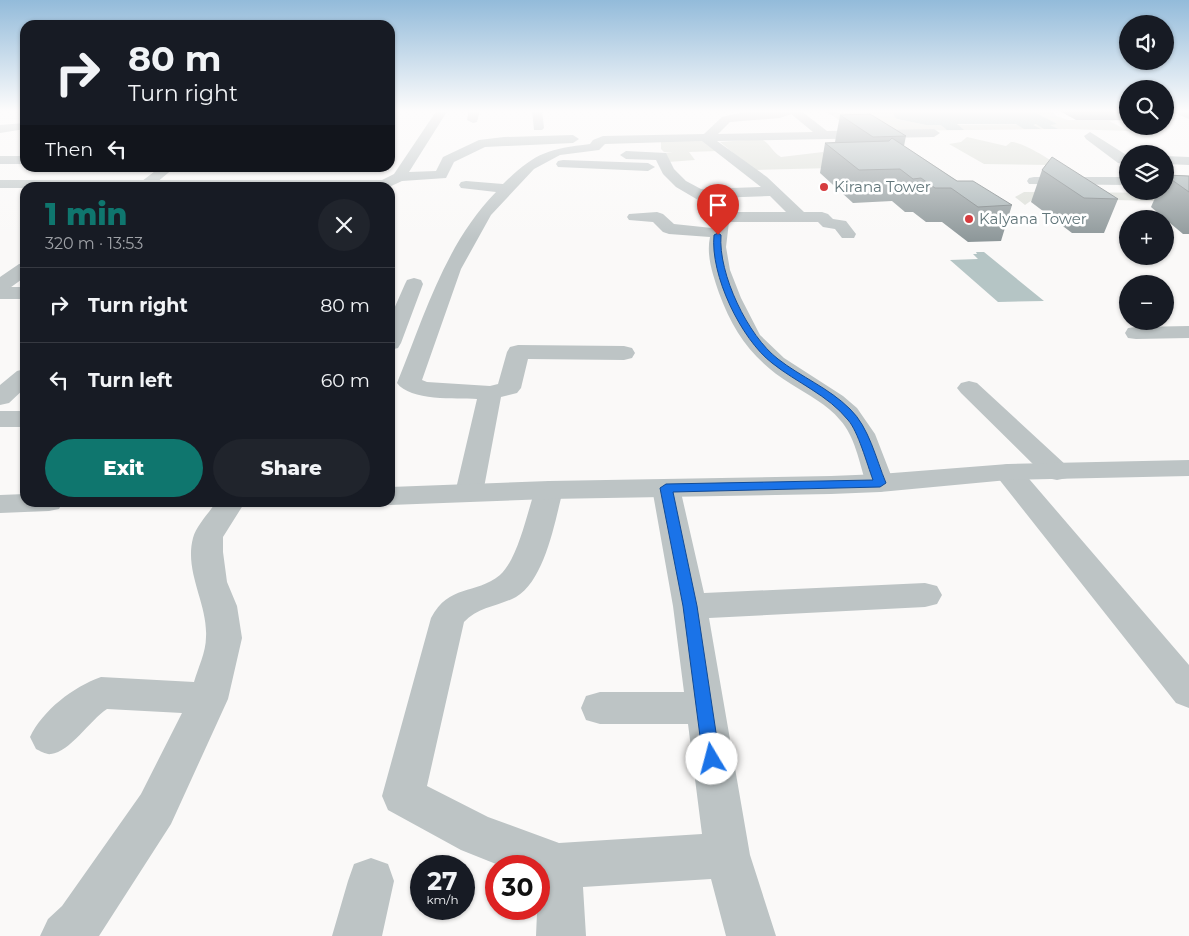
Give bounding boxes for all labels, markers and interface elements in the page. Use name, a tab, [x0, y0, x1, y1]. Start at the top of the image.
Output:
map controls	[1119, 15, 1174, 330]
button: sound	[1119, 15, 1174, 70]
text: 80 m	[128, 37, 222, 80]
icon: right	[45, 40, 110, 105]
text: Turn right	[128, 80, 238, 107]
button: search	[1119, 80, 1174, 135]
icon: left	[103, 135, 131, 163]
text: Then	[45, 138, 93, 161]
button: layers	[1119, 145, 1174, 200]
place label: Kirana Tower	[834, 177, 931, 196]
marker: Kirana Tower	[818, 181, 830, 193]
pin	[697, 184, 739, 235]
icon: arrive	[704, 191, 732, 219]
text: 1 min	[45, 196, 128, 233]
button: close	[318, 199, 370, 251]
place label: Kalyana Tower	[979, 209, 1087, 228]
button: +	[1119, 210, 1174, 265]
marker: Kalyana Tower	[963, 213, 975, 225]
text: 320 m · 13:53	[45, 234, 143, 253]
button: −	[1119, 275, 1174, 330]
icon: right	[45, 291, 73, 319]
text: Turn right	[88, 294, 188, 317]
text: 80 m	[320, 294, 370, 317]
icon: left	[45, 366, 73, 394]
text: Turn left	[88, 369, 173, 392]
text: 60 m	[321, 369, 370, 392]
button: Exit	[45, 439, 203, 497]
button: Share	[213, 439, 370, 497]
position arrow	[685, 732, 737, 784]
speed limit sign: 30	[485, 855, 550, 920]
text: 27	[427, 866, 458, 896]
text: km/h	[426, 892, 459, 907]

